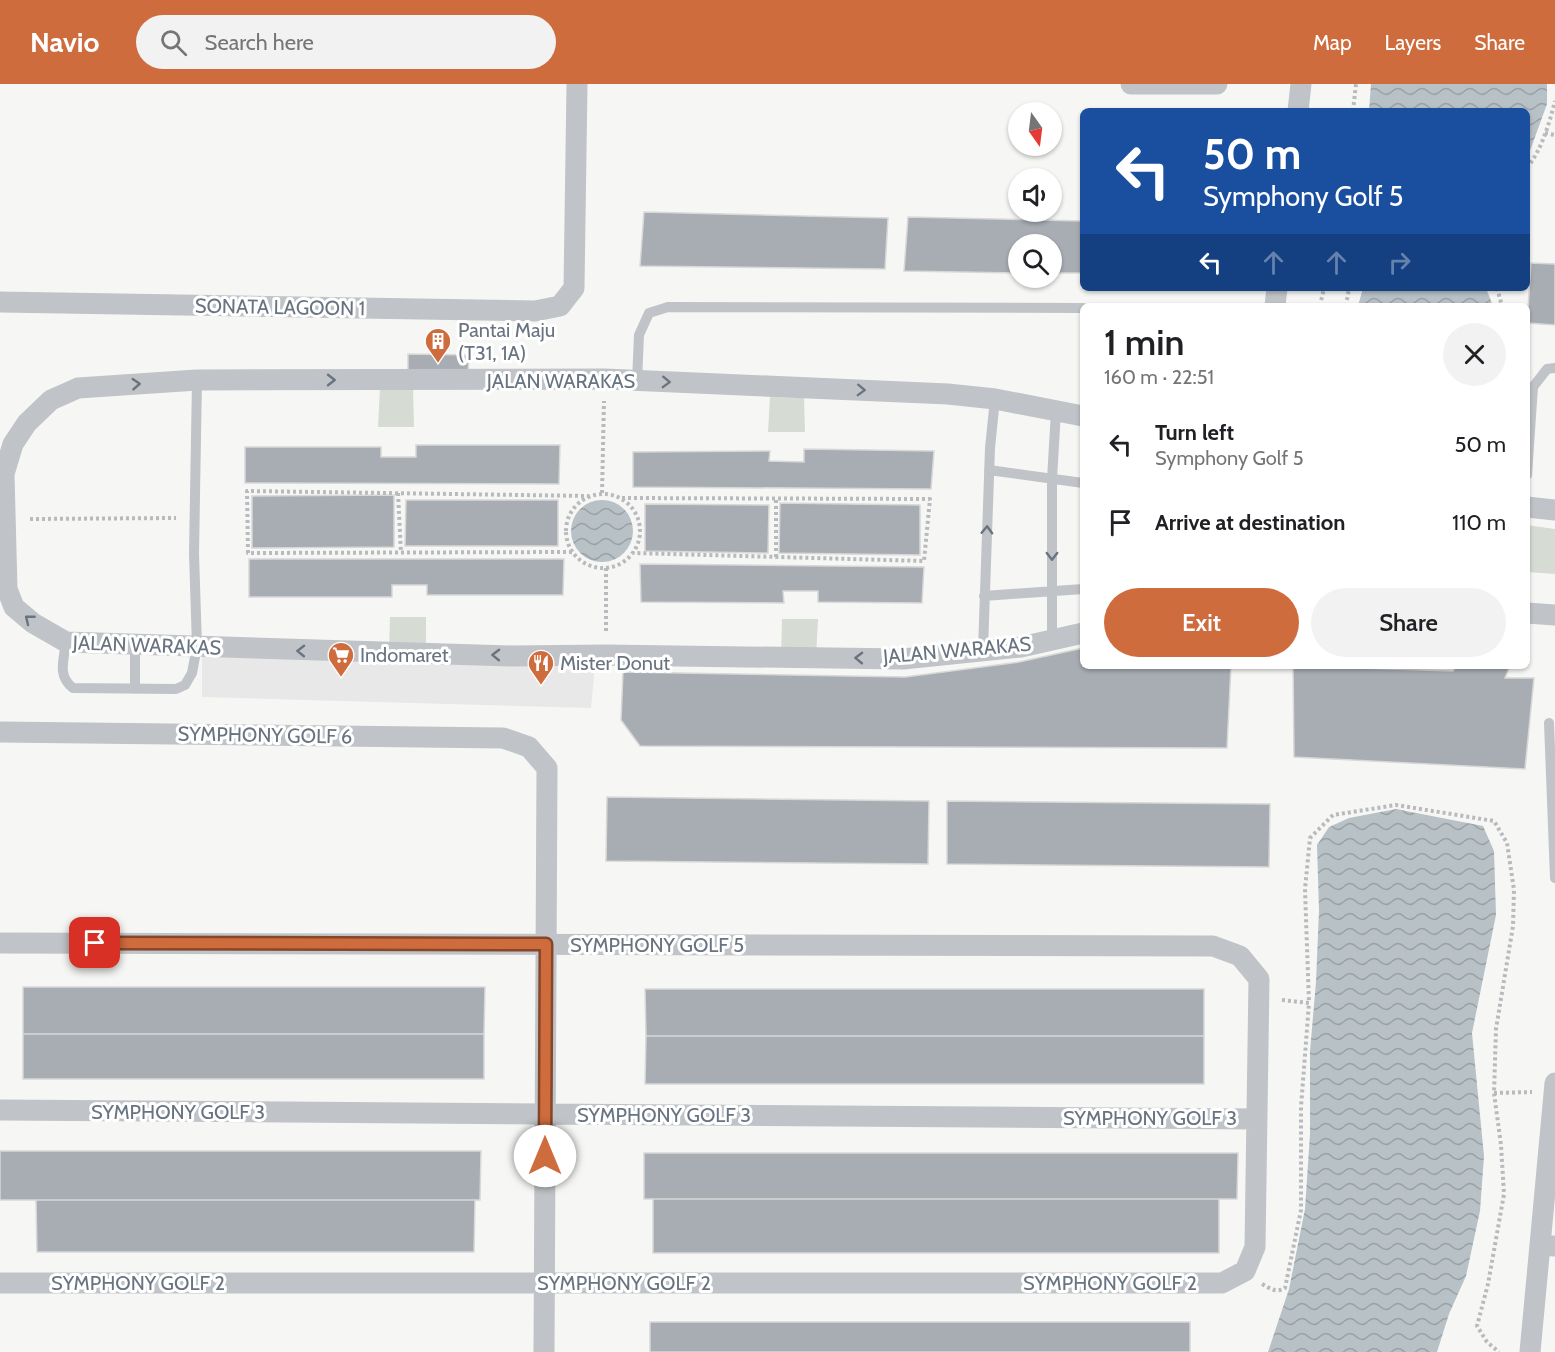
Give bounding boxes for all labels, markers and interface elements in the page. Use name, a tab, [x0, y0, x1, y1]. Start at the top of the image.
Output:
search box	[136, 15, 556, 69]
text: Navio	[30, 25, 100, 59]
icon: search	[157, 26, 190, 59]
text: Search here	[205, 29, 314, 56]
text: Map	[1313, 30, 1352, 55]
text: Layers	[1385, 30, 1441, 55]
text: Share	[1474, 30, 1525, 55]
north arrow	[1008, 102, 1062, 156]
map controls	[1008, 102, 1062, 288]
text: 50 m	[1203, 128, 1301, 180]
icon: left	[1104, 132, 1182, 210]
button: sound	[1008, 168, 1062, 222]
text: Symphony Golf 5	[1203, 180, 1403, 213]
button: search	[1008, 234, 1062, 288]
icon: left	[1194, 246, 1227, 279]
icon: ahead	[1257, 246, 1290, 279]
icon: ahead	[1320, 246, 1353, 279]
icon: right	[1383, 246, 1416, 279]
street label: SONATA LAGOON 1	[195, 294, 365, 320]
place label: Pantai Maju (T31, 1A)	[458, 318, 555, 365]
text: 1 min	[1104, 320, 1184, 364]
button: close	[1443, 323, 1506, 386]
building icon: Pantai Maju (T31, 1A)	[423, 326, 453, 364]
text: 160 m · 22:51	[1104, 365, 1214, 389]
street label: JALAN WARAKAS	[486, 369, 636, 393]
one-way arrow	[326, 374, 335, 386]
one-way arrow	[662, 376, 671, 389]
one-way arrow	[132, 378, 141, 391]
one-way arrow	[857, 384, 866, 397]
text: Turn left	[1155, 419, 1234, 446]
icon: left	[1104, 428, 1137, 461]
text: 50 m	[1454, 431, 1506, 458]
text: Symphony Golf 5	[1155, 446, 1303, 470]
icon: arrive	[1104, 506, 1137, 539]
text: Arrive at destination	[1155, 509, 1345, 536]
text: 110 m	[1452, 509, 1506, 536]
one-way arrow	[980, 526, 993, 535]
one-way arrow	[1046, 552, 1058, 561]
button: Exit	[1104, 588, 1299, 657]
button: Share	[1311, 588, 1506, 657]
one-way arrow	[25, 615, 36, 626]
street label: JALAN WARAKAS	[71, 630, 222, 660]
street label: JALAN WARAKAS	[881, 632, 1032, 669]
supermarket icon: Indomaret	[326, 640, 356, 678]
place label: Indomaret	[360, 643, 449, 667]
one-way arrow	[296, 644, 305, 657]
restaurant icon: Mister Donut	[526, 648, 556, 686]
one-way arrow	[491, 649, 500, 661]
place label: Mister Donut	[560, 651, 670, 675]
one-way arrow	[854, 652, 863, 664]
street label: SYMPHONY GOLF 6	[177, 721, 353, 749]
pin	[69, 917, 120, 968]
icon: arrive	[78, 926, 111, 959]
street label: SYMPHONY GOLF 5	[570, 933, 744, 957]
street label: SYMPHONY GOLF 3	[91, 1100, 265, 1124]
street label: SYMPHONY GOLF 3	[577, 1103, 751, 1127]
street label: SYMPHONY GOLF 3	[1063, 1106, 1237, 1130]
position arrow	[513, 1124, 577, 1188]
street label: SYMPHONY GOLF 2	[51, 1271, 225, 1295]
street label: SYMPHONY GOLF 2	[537, 1271, 711, 1295]
street label: SYMPHONY GOLF 2	[1023, 1271, 1197, 1295]

